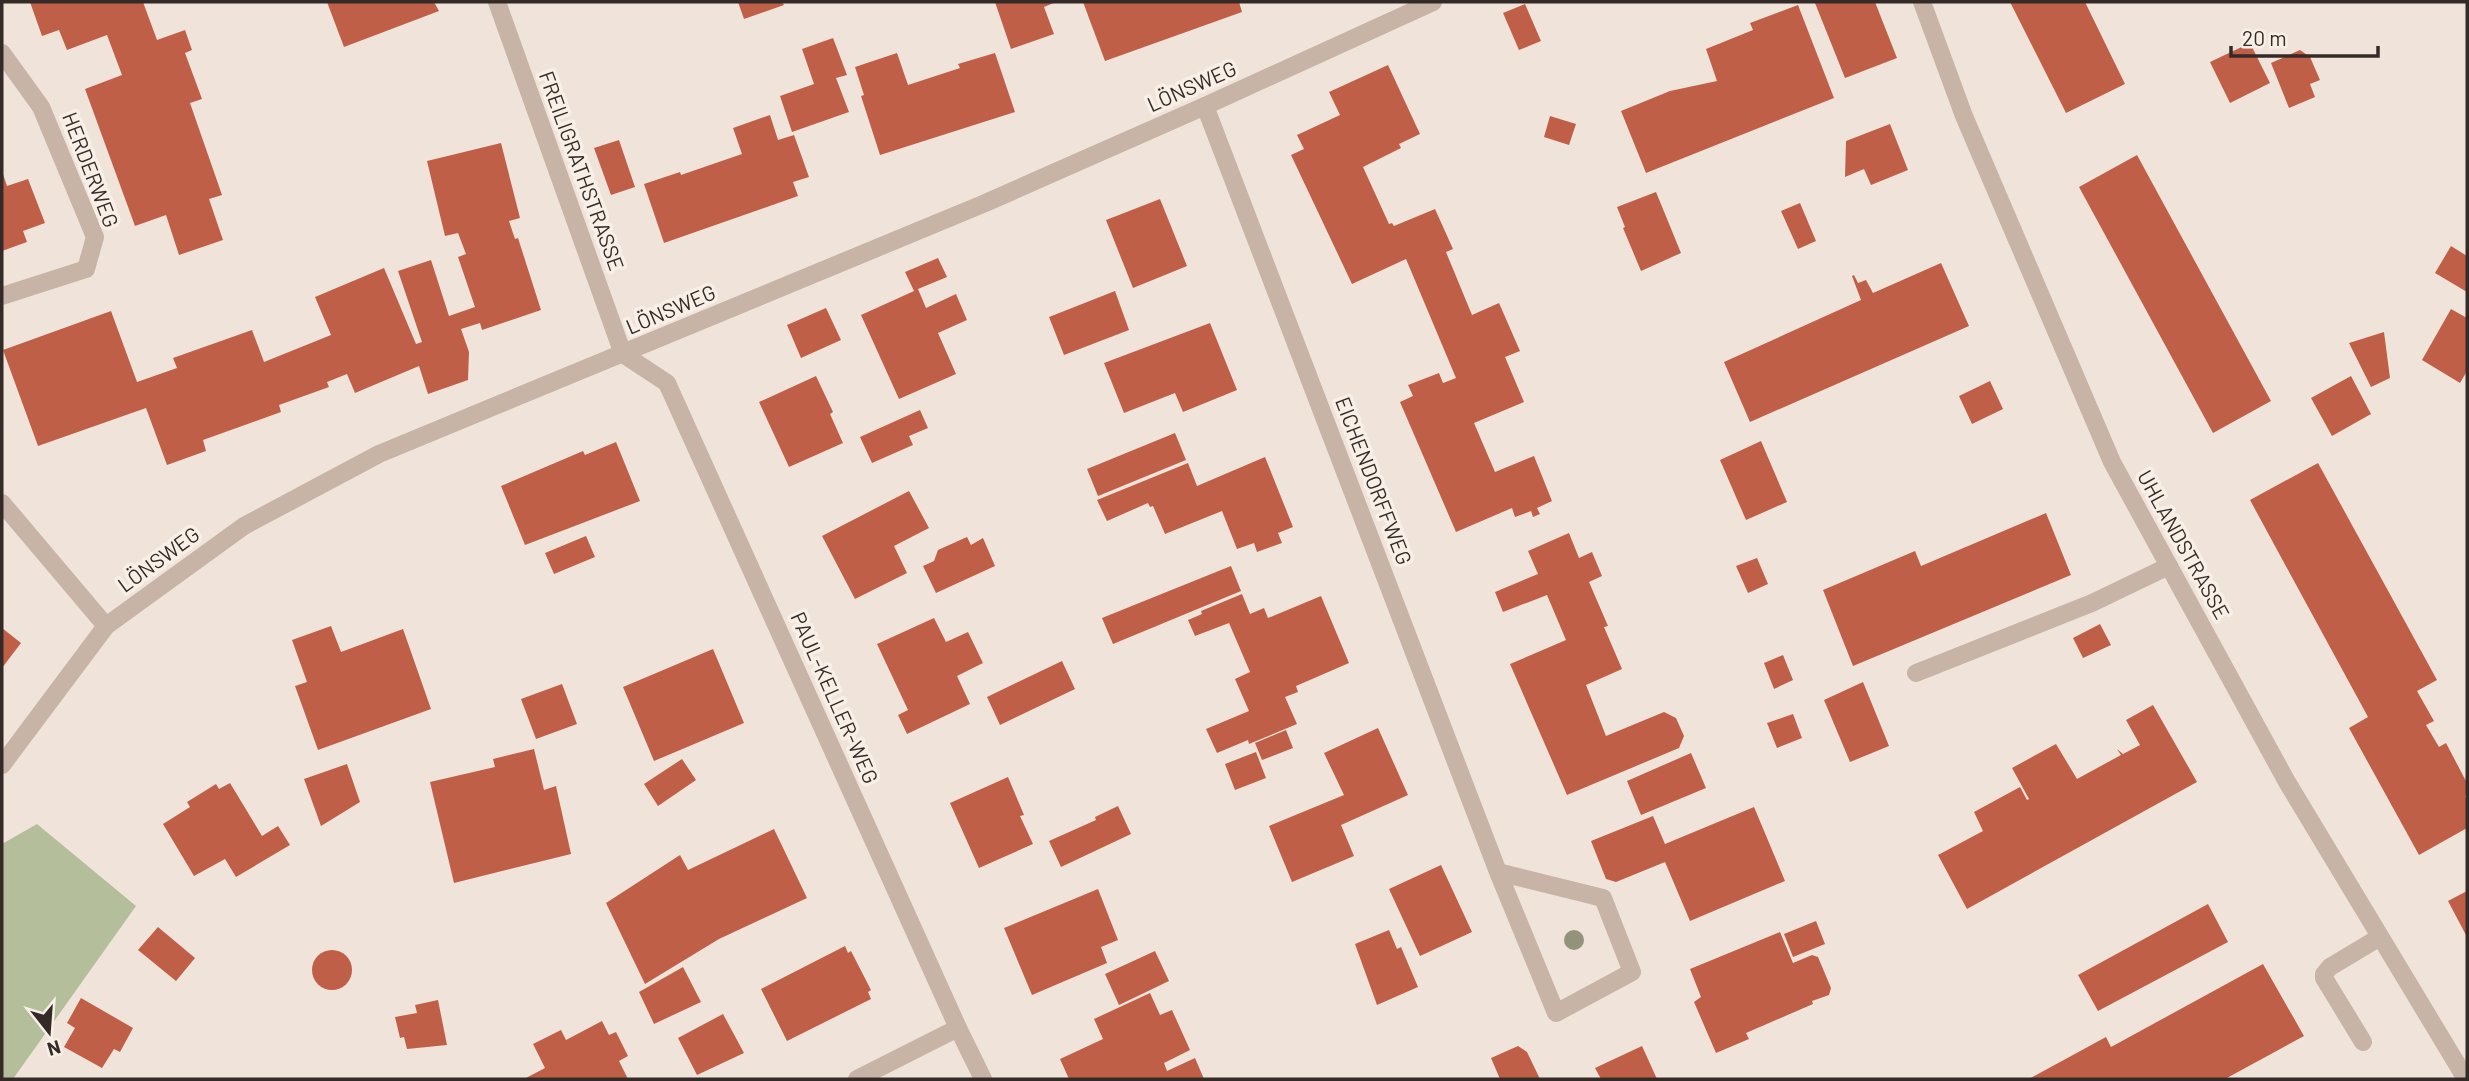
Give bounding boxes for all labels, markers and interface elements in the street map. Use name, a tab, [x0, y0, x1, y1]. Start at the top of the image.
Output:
scale bar	[2231, 14, 2378, 58]
text: 20 m	[2242, 25, 2287, 50]
street label: LÖNSWEG	[1143, 55, 1240, 116]
street label: FREILIGRATHSTRASSE	[535, 67, 630, 274]
street label: HERDERWEG	[58, 108, 125, 231]
street label: LÖNSWEG	[622, 279, 719, 339]
street label: EICHENDORFFWEG	[1331, 393, 1418, 568]
street label: UHLANDSTRASSE	[2133, 465, 2236, 623]
street label: LÖNSWEG	[112, 521, 204, 597]
street label: PAUL-KELLER-WEG	[786, 608, 884, 787]
north arrow	[14, 997, 84, 1067]
text: N	[45, 1036, 64, 1062]

